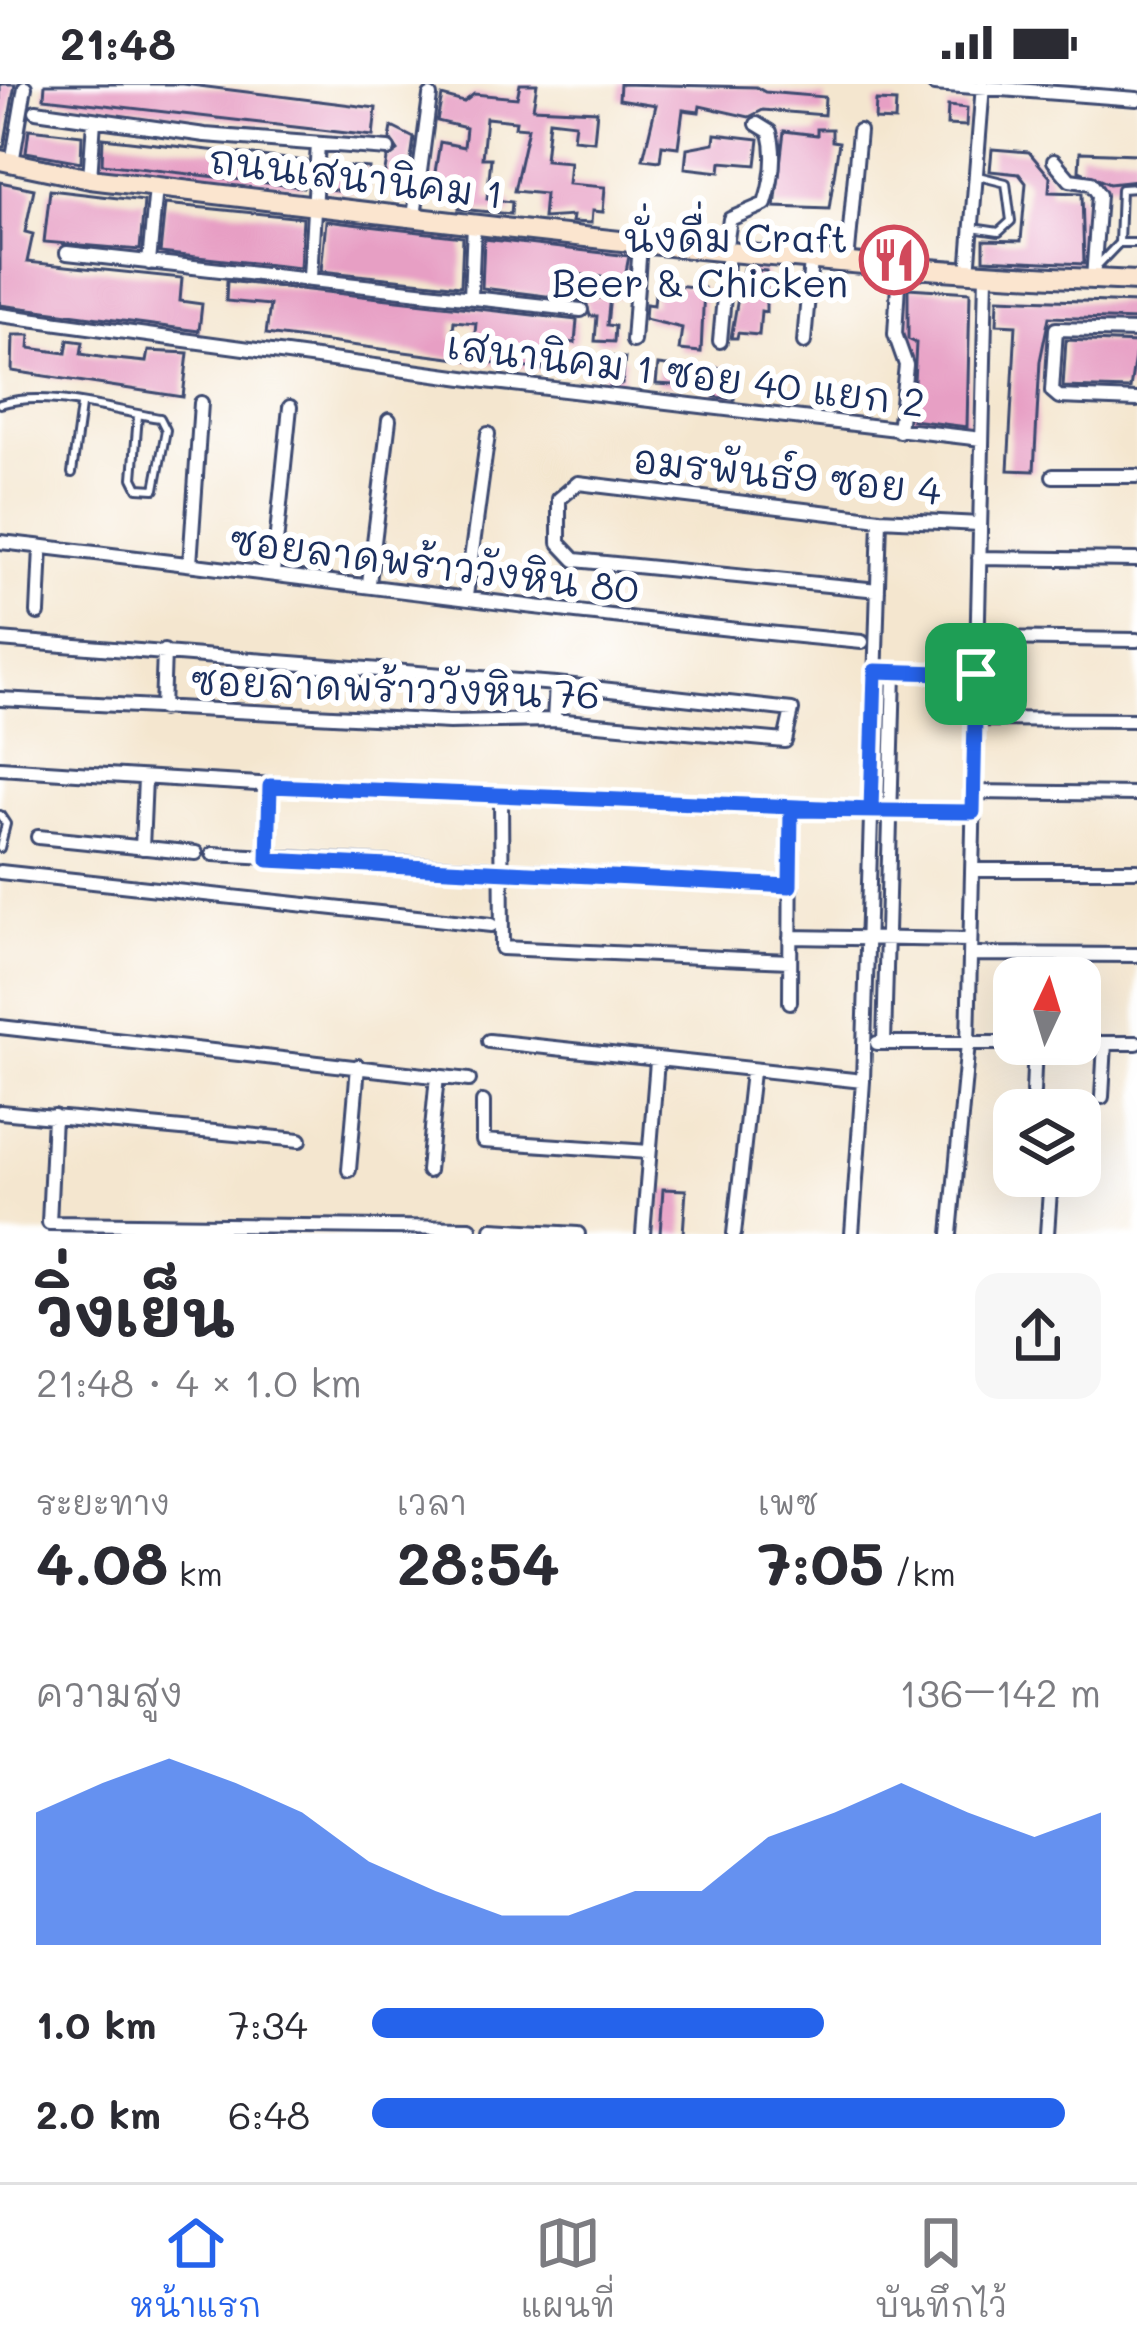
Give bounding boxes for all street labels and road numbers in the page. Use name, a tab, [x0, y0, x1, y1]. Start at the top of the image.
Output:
street label: ถนนเสนานิคม 1	[206, 132, 506, 219]
street label: เสนานิคม 1 ซอย 40 แยก 2	[444, 318, 928, 427]
street label: อมรพันธ์9 ซอย 4	[631, 432, 944, 515]
street label: ซอยลาดพร้าววังหิน 80	[227, 513, 642, 614]
street label: ซอยลาดพร้าววังหิน 76	[189, 654, 601, 719]

